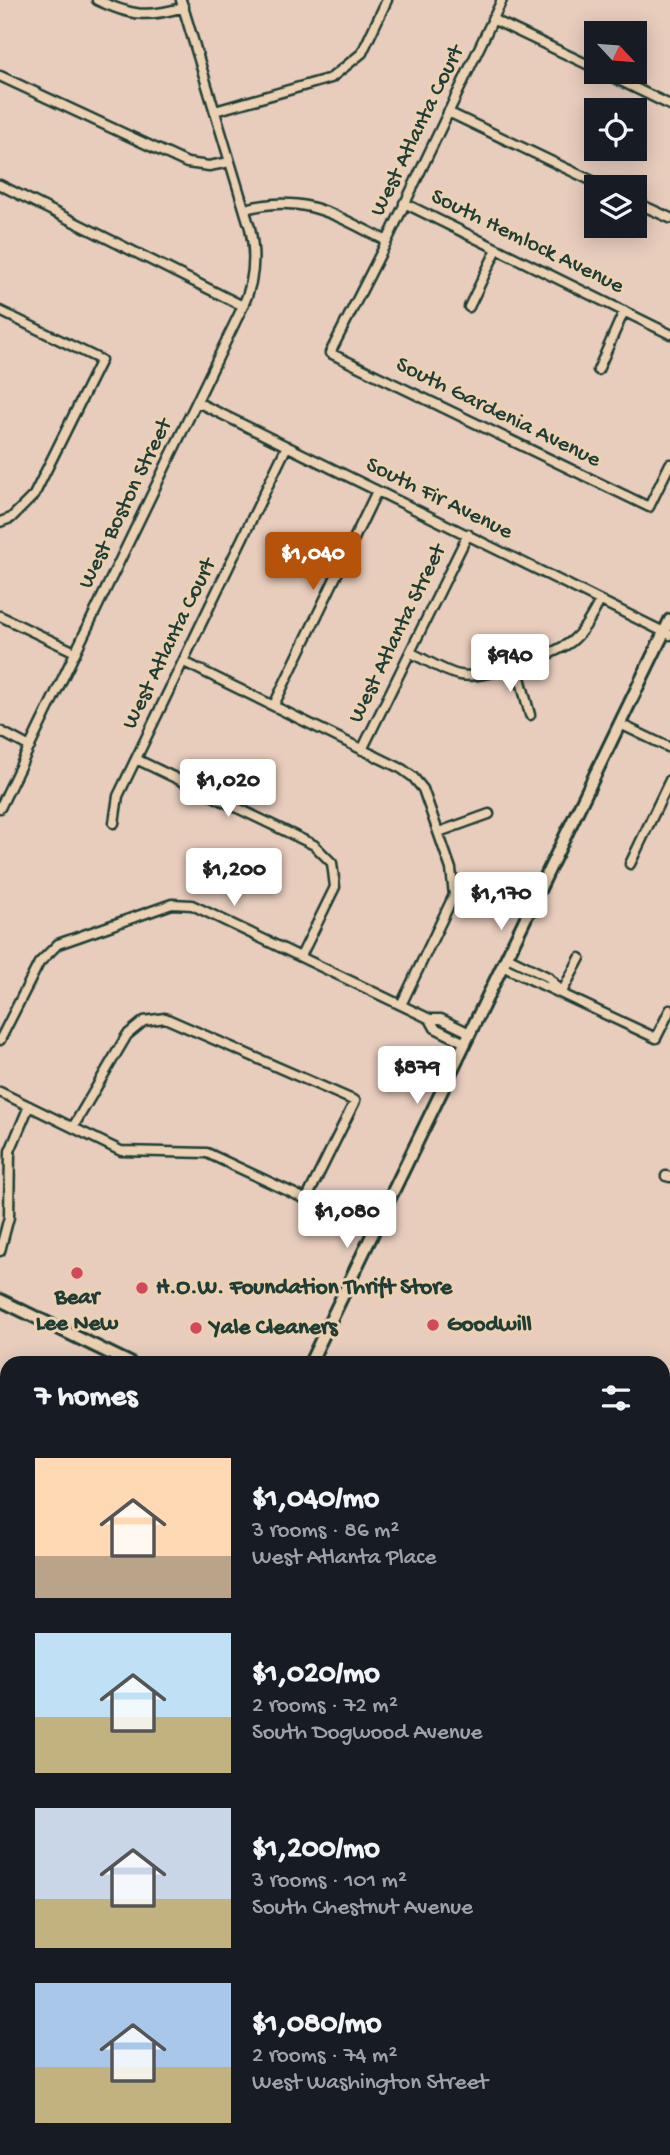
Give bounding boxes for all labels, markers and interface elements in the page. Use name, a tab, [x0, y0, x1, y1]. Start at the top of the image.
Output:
north arrow	[584, 21, 648, 84]
map controls	[584, 21, 647, 238]
street label: West Atlanta Court	[365, 40, 472, 221]
button: locate	[584, 98, 647, 161]
button: layers	[584, 175, 647, 238]
street label: South Hemlock Avenue	[426, 183, 629, 301]
street label: South Gardenia Avenue	[391, 352, 606, 475]
street label: West Boston Street	[73, 413, 180, 593]
street label: South Fir Avenue	[361, 452, 518, 547]
pin: $1,040	[256, 532, 370, 592]
street label: West Atlanta Street	[343, 539, 454, 728]
text: $1,040	[281, 541, 345, 568]
street label: West Atlanta Court	[117, 553, 224, 734]
pin: $940	[469, 634, 551, 694]
text: $940	[487, 643, 533, 670]
pin: $1,020	[171, 760, 285, 819]
text: $1,020	[196, 768, 260, 795]
pin: $1,200	[177, 848, 291, 908]
text: $1,200	[202, 857, 266, 884]
pin: $1,170	[444, 872, 558, 932]
text: $1,170	[470, 881, 532, 908]
pin: $879	[376, 1046, 458, 1106]
text: $879	[394, 1055, 440, 1082]
pin: $1,080	[290, 1190, 404, 1250]
text: $1,080	[314, 1199, 380, 1226]
marker: Bear Lee New	[69, 1265, 85, 1281]
place label: H.O.W. Foundation Thrift Store	[156, 1275, 453, 1302]
marker: H.O.W. Foundation Thrift Store	[134, 1280, 150, 1296]
place label: Bear Lee New	[36, 1285, 119, 1338]
place label: Goodwill	[447, 1312, 532, 1339]
place label: Yale Cleaners	[207, 1315, 339, 1342]
marker: Goodwill	[425, 1317, 441, 1333]
marker: Yale Cleaners	[188, 1320, 204, 1336]
icon: filters	[597, 1379, 635, 1417]
text: 7 homes	[35, 1381, 137, 1416]
text: $1,040/mo	[252, 1483, 379, 1518]
icon: home	[91, 1486, 175, 1570]
text: 3 rooms · 86 m²	[252, 1518, 399, 1545]
text: West Atlanta Place	[252, 1545, 436, 1572]
text: $1,020/mo	[252, 1658, 380, 1693]
icon: home	[91, 1661, 175, 1745]
text: 2 rooms · 72 m²	[252, 1693, 398, 1720]
text: South Dogwood Avenue	[252, 1720, 482, 1747]
text: $1,200/mo	[252, 1833, 380, 1868]
icon: home	[91, 1836, 175, 1920]
text: 3 rooms · 101 m²	[252, 1868, 407, 1895]
text: South Chestnut Avenue	[252, 1895, 473, 1922]
text: $1,080/mo	[252, 2008, 382, 2043]
icon: home	[91, 2011, 175, 2095]
text: 2 rooms · 74 m²	[252, 2043, 397, 2070]
text: West Washington Street	[252, 2070, 488, 2097]

